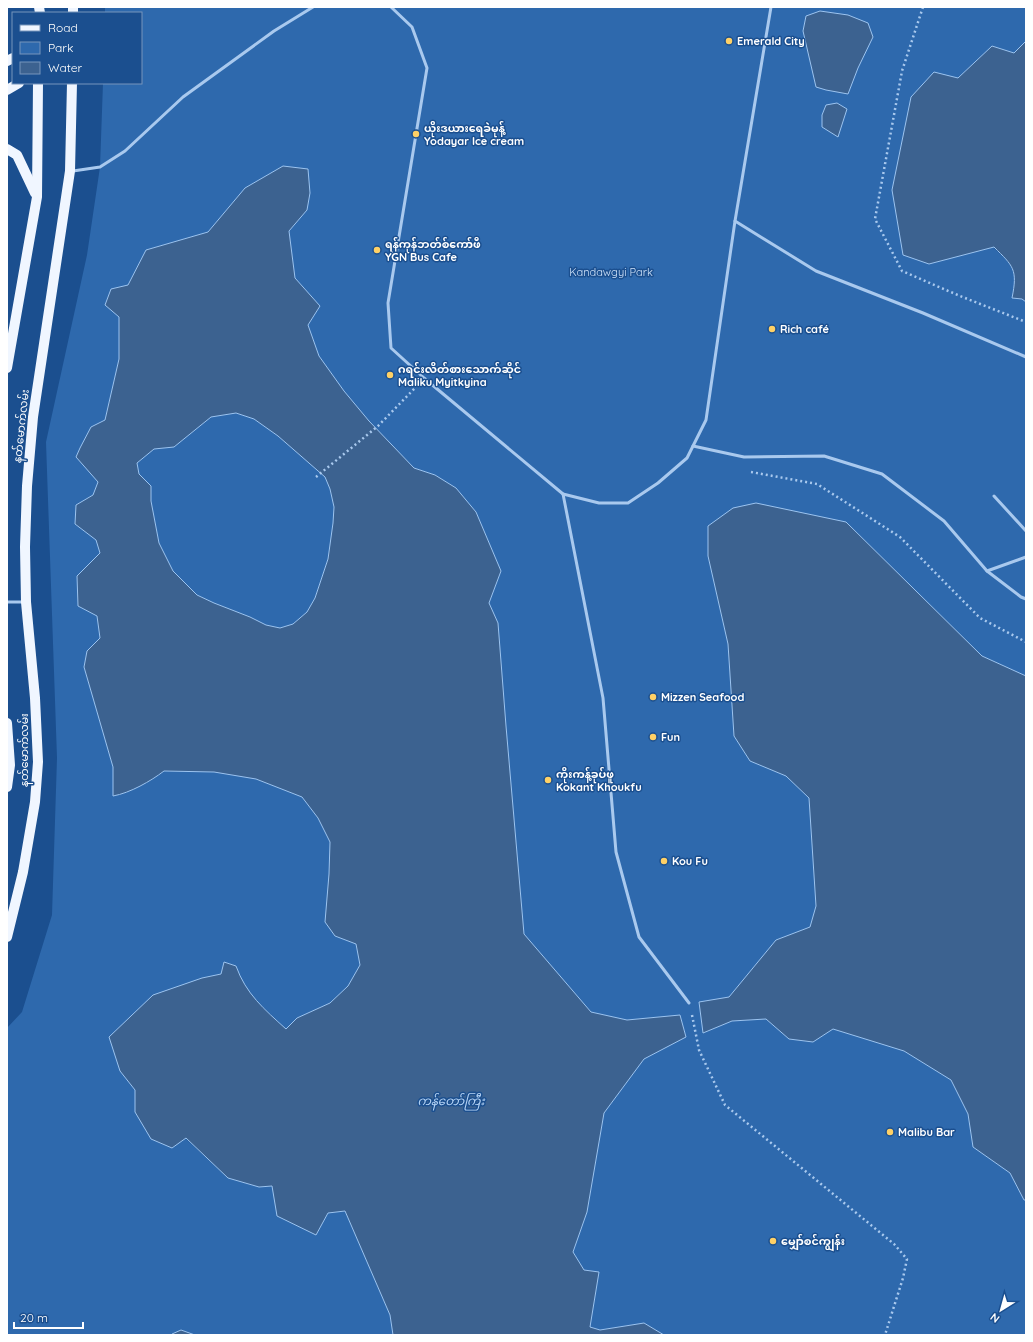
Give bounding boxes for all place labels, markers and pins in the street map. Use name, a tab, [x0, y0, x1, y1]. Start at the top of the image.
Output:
place label: Emerald City	[737, 34, 805, 48]
marker: Emerald City	[724, 36, 734, 46]
place label: ယိုးဒယားရေခဲမုန့် Yodayar Ice cream	[424, 121, 524, 148]
marker: ယိုးဒယားရေခဲမုန့် Yodayar Ice cream	[411, 129, 421, 139]
place label: ရန်ကုန်ဘတ်စ်ကော်ဖီ YGN Bus Cafe	[385, 237, 481, 264]
marker: ရန်ကုန်ဘတ်စ်ကော်ဖီ YGN Bus Cafe	[372, 245, 382, 255]
place label: Rich café	[780, 322, 830, 336]
marker: Rich café	[767, 324, 777, 334]
place label: ဂရင်းလိတ်စားသောက်ဆိုင် Maliku Myitkyina	[398, 362, 521, 389]
marker: ဂရင်းလိတ်စားသောက်ဆိုင် Maliku Myitkyina	[385, 370, 395, 380]
place label: Mizzen Seafood	[661, 690, 744, 704]
marker: Mizzen Seafood	[648, 692, 658, 702]
place label: Fun	[661, 730, 680, 744]
marker: Fun	[648, 732, 658, 742]
place label: ကိုးကန့်ခုပ်ဖူ Kokant Khoukfu	[556, 767, 642, 794]
marker: ကိုးကန့်ခုပ်ဖူ Kokant Khoukfu	[543, 775, 553, 785]
place label: Kou Fu	[672, 854, 708, 868]
marker: Kou Fu	[659, 856, 669, 866]
place label: Malibu Bar	[898, 1125, 955, 1139]
marker: Malibu Bar	[885, 1127, 895, 1137]
place label: မျှော်စင်ကျွန်း	[781, 1234, 845, 1252]
marker: မျှော်စင်ကျွန်း	[768, 1236, 778, 1246]

